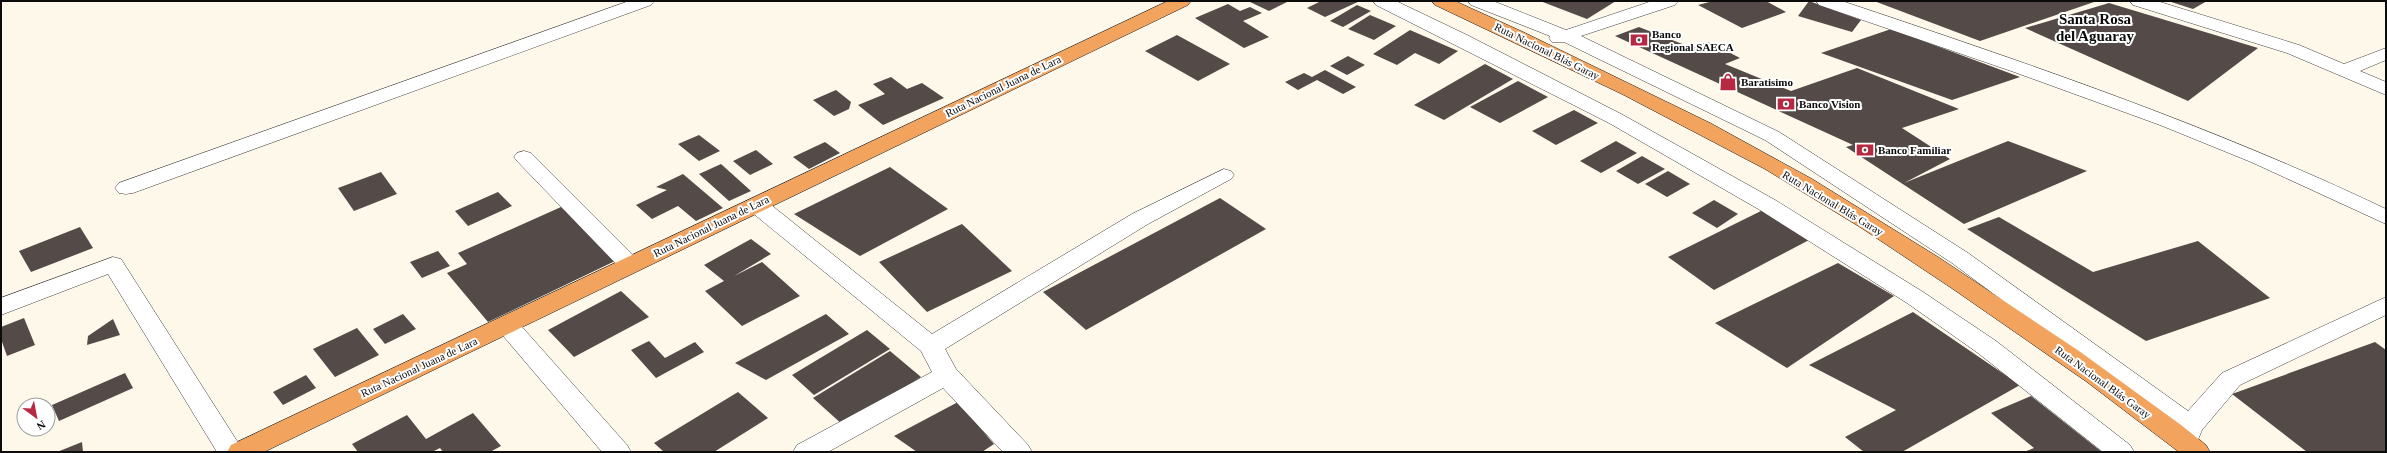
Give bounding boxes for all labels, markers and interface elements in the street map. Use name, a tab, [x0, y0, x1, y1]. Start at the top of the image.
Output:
district label: Santa Rosa del Aguaray	[2056, 11, 2134, 44]
street label: Ruta Nacional Blás Garay	[1493, 20, 1602, 82]
place label: Banco Regional SAECA	[1652, 28, 1734, 53]
bank icon: Banco Regional SAECA	[1629, 30, 1649, 50]
street label: Ruta Nacional Juana de Lara	[943, 53, 1063, 119]
shop icon: Baratisimo	[1718, 72, 1738, 92]
place label: Baratisimo	[1741, 76, 1793, 88]
bank icon: Banco Vision	[1776, 94, 1796, 114]
place label: Banco Vision	[1799, 98, 1860, 110]
bank icon: Banco Familiar	[1855, 140, 1875, 160]
place label: Banco Familiar	[1878, 144, 1951, 156]
street label: Ruta Nacional Blás Garay	[1781, 168, 1886, 238]
street label: Ruta Nacional Juana de Lara	[651, 193, 771, 259]
street label: Ruta Nacional Juana de Lara	[359, 335, 479, 399]
street label: Ruta Nacional Blás Garay	[2053, 343, 2154, 421]
north arrow	[16, 397, 56, 437]
text: N	[35, 418, 48, 433]

